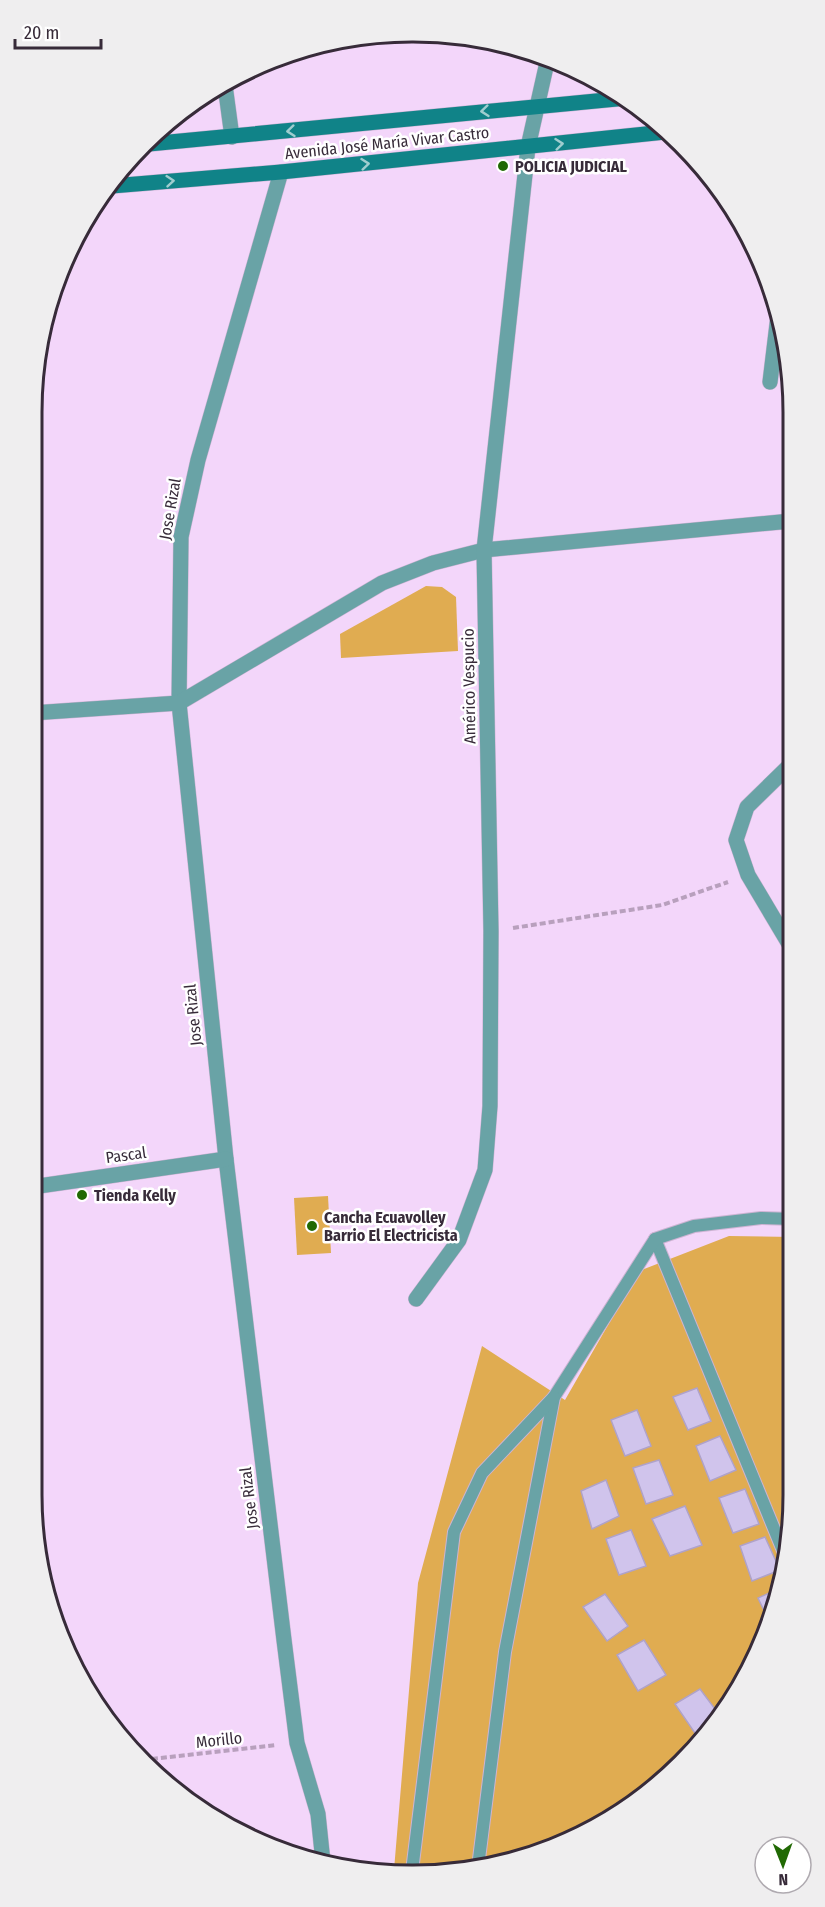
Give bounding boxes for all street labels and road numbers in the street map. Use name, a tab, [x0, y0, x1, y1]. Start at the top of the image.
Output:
street label: Avenida José María Vivar Castro	[284, 123, 490, 163]
street label: Jose Rizal	[155, 477, 185, 541]
street label: Américo Vespucio	[458, 628, 480, 744]
street label: Jose Rizal	[180, 983, 206, 1047]
street label: Pascal	[105, 1143, 147, 1167]
street label: Jose Rizal	[236, 1466, 262, 1530]
street label: Morillo	[195, 1728, 243, 1752]

